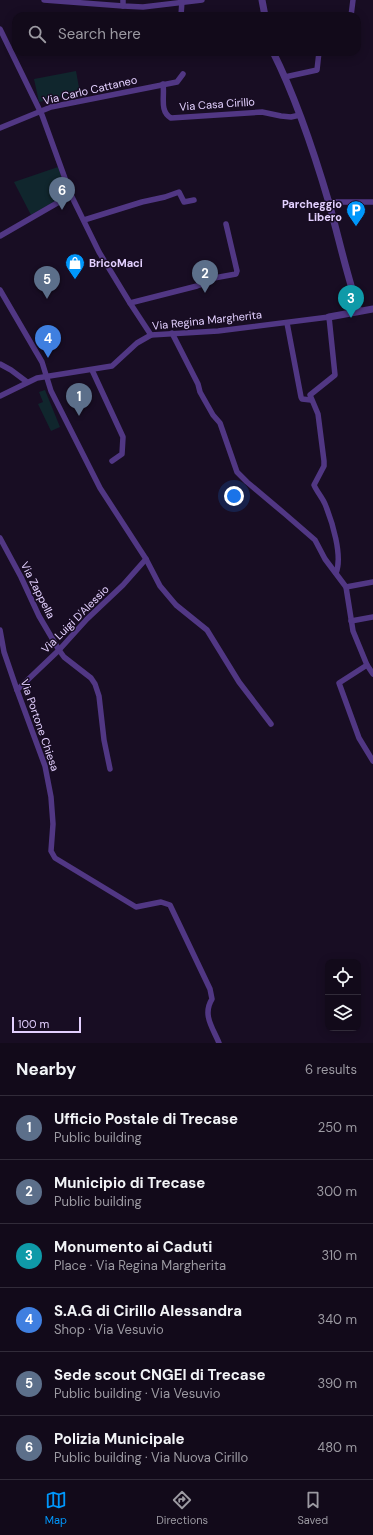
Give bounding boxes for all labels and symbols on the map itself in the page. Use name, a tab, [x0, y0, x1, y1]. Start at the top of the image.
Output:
street label: Via Carlo Cattaneo	[42, 72, 138, 108]
street label: Via Casa Cirillo	[179, 94, 255, 114]
pin: 6	[49, 177, 75, 210]
place label: Parcheggio Libero	[282, 197, 342, 224]
parking icon: Parcheggio Libero	[345, 199, 367, 227]
shop icon: BricoMaci	[64, 252, 86, 280]
place label: BricoMaci	[89, 256, 143, 270]
pin: 2	[192, 260, 218, 293]
pin: 5	[34, 266, 60, 299]
pin: 3	[338, 285, 364, 318]
street label: Via Regina Margherita	[151, 307, 263, 333]
pin: 4	[35, 325, 61, 358]
pin: 1	[66, 383, 92, 416]
your location	[224, 486, 244, 506]
street label: Via Zappella	[18, 559, 58, 621]
street label: Via Luigi D'Alessio	[38, 582, 112, 656]
street label: Via Portone Chiesa	[18, 677, 62, 773]
scale bar	[12, 1015, 81, 1034]

